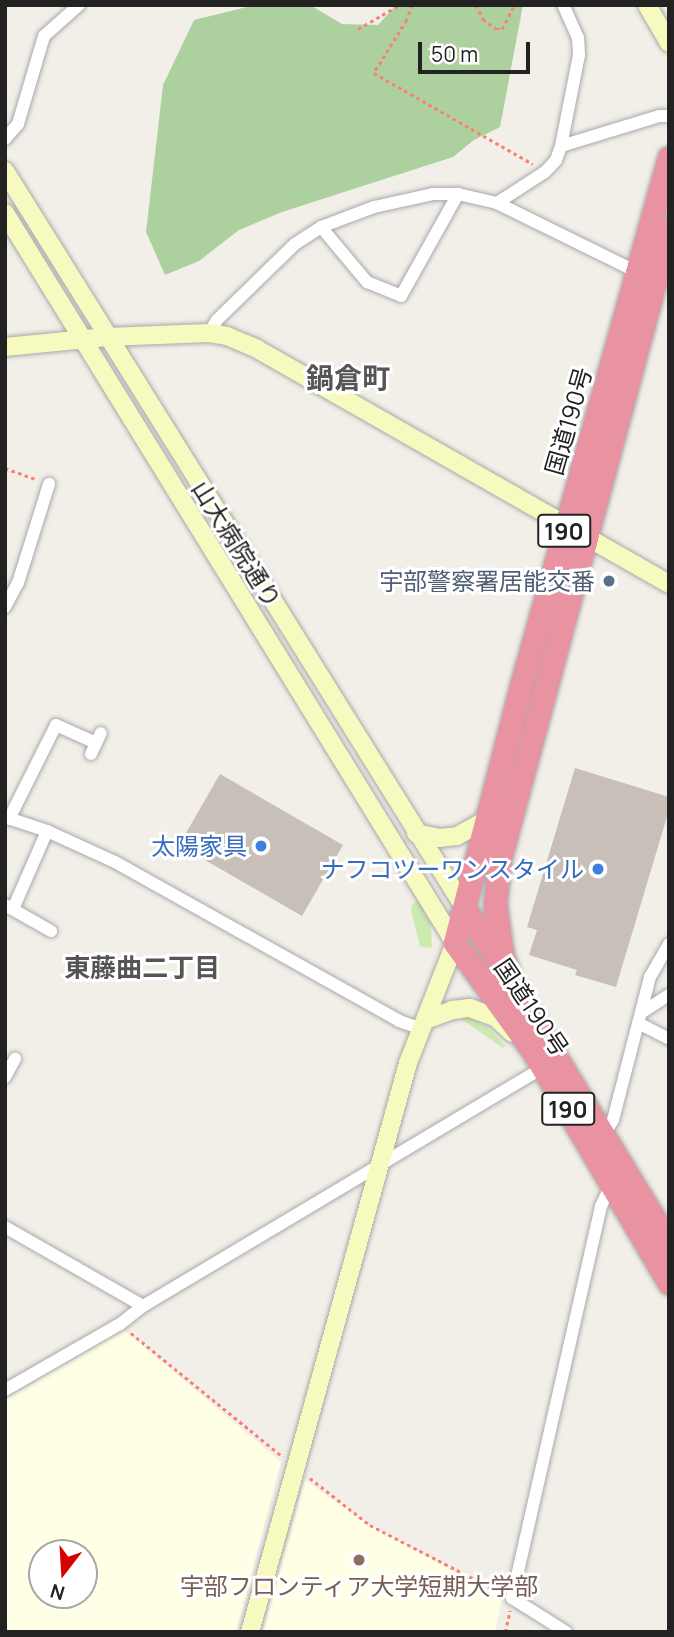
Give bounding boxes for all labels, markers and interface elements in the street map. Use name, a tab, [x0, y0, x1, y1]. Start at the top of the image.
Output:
scale bar	[422, 28, 534, 72]
text: 50 m	[431, 40, 478, 68]
district label: 鍋倉町	[306, 360, 390, 394]
street label: 国道190号	[539, 364, 597, 478]
street label: 山大病院通り	[187, 475, 287, 613]
road number: 190	[536, 512, 592, 551]
place label: 宇部警察署居能交番	[379, 567, 595, 595]
marker: 宇部警察署居能交番	[601, 573, 617, 589]
place label: 太陽家具	[151, 832, 247, 860]
marker: 太陽家具	[253, 838, 269, 854]
place label: ナフコツーワンスタイル	[320, 855, 584, 883]
marker: ナフコツーワンスタイル	[590, 861, 606, 877]
district label: 東藤曲二丁目	[64, 952, 220, 984]
street label: 国道190号	[489, 953, 575, 1061]
road number: 190	[540, 1090, 596, 1128]
north arrow	[28, 1539, 98, 1609]
marker: 宇部フロンティア大学短期大学部	[351, 1552, 367, 1568]
place label: 宇部フロンティア大学短期大学部	[179, 1572, 539, 1600]
text: N	[47, 1578, 68, 1607]

